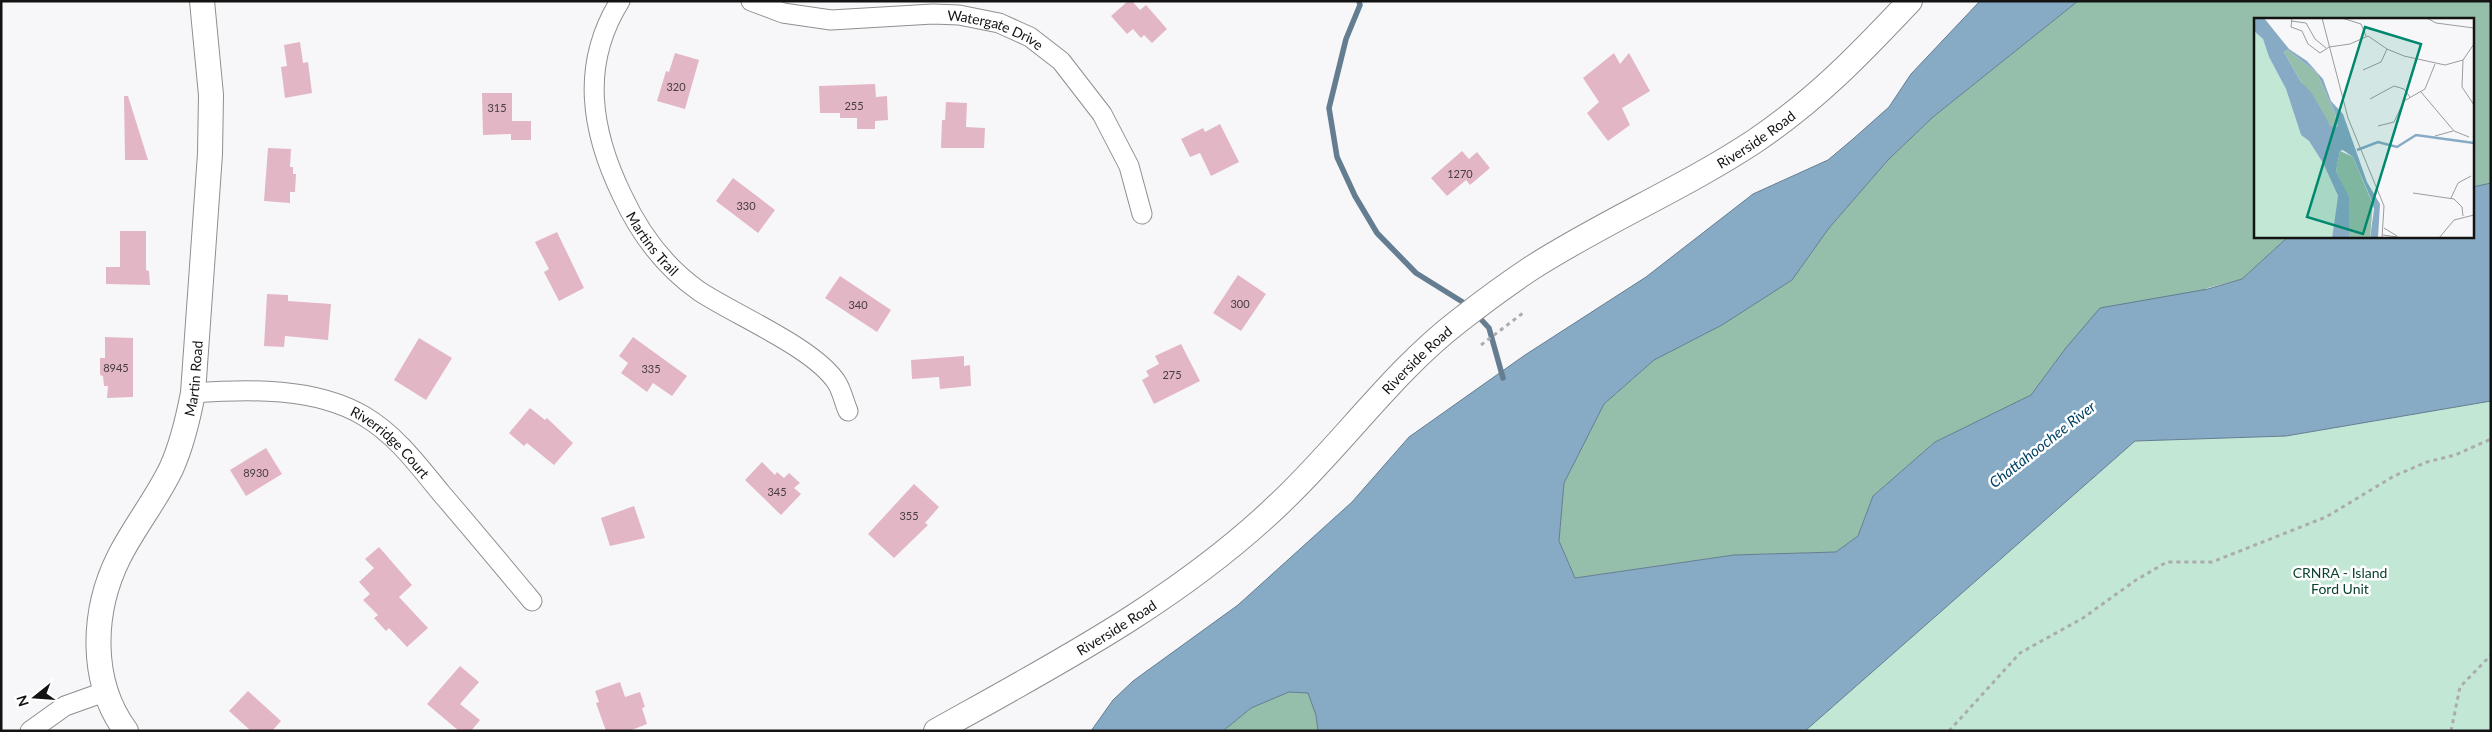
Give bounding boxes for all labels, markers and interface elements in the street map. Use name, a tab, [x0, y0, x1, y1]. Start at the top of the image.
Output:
street label: Watergate Drive	[947, 6, 1047, 53]
inset map	[2254, 18, 2474, 238]
house number: 320	[666, 80, 686, 93]
house number: 255	[844, 99, 864, 112]
house number: 315	[487, 101, 507, 114]
street label: Riverside Road	[1713, 107, 1798, 171]
house number: 1270	[1447, 167, 1473, 180]
house number: 330	[736, 199, 756, 212]
street label: Martins Trail	[623, 208, 683, 279]
house number: 300	[1230, 297, 1250, 310]
house number: 340	[848, 298, 868, 311]
street label: Riverside Road	[1378, 322, 1455, 397]
street label: Martin Road	[180, 340, 205, 418]
house number: 8945	[103, 361, 129, 374]
house number: 335	[641, 362, 661, 375]
house number: 275	[1162, 368, 1182, 381]
water label: Chattahoochee River	[1985, 396, 2099, 491]
street label: Riverridge Court	[348, 402, 434, 481]
house number: 8930	[243, 466, 269, 479]
house number: 345	[767, 485, 787, 498]
house number: 355	[899, 509, 919, 522]
park label: CRNRA - Island Ford Unit	[2293, 564, 2387, 597]
street label: Riverside Road	[1073, 596, 1159, 658]
north arrow	[10, 672, 60, 722]
text: N	[12, 693, 32, 709]

